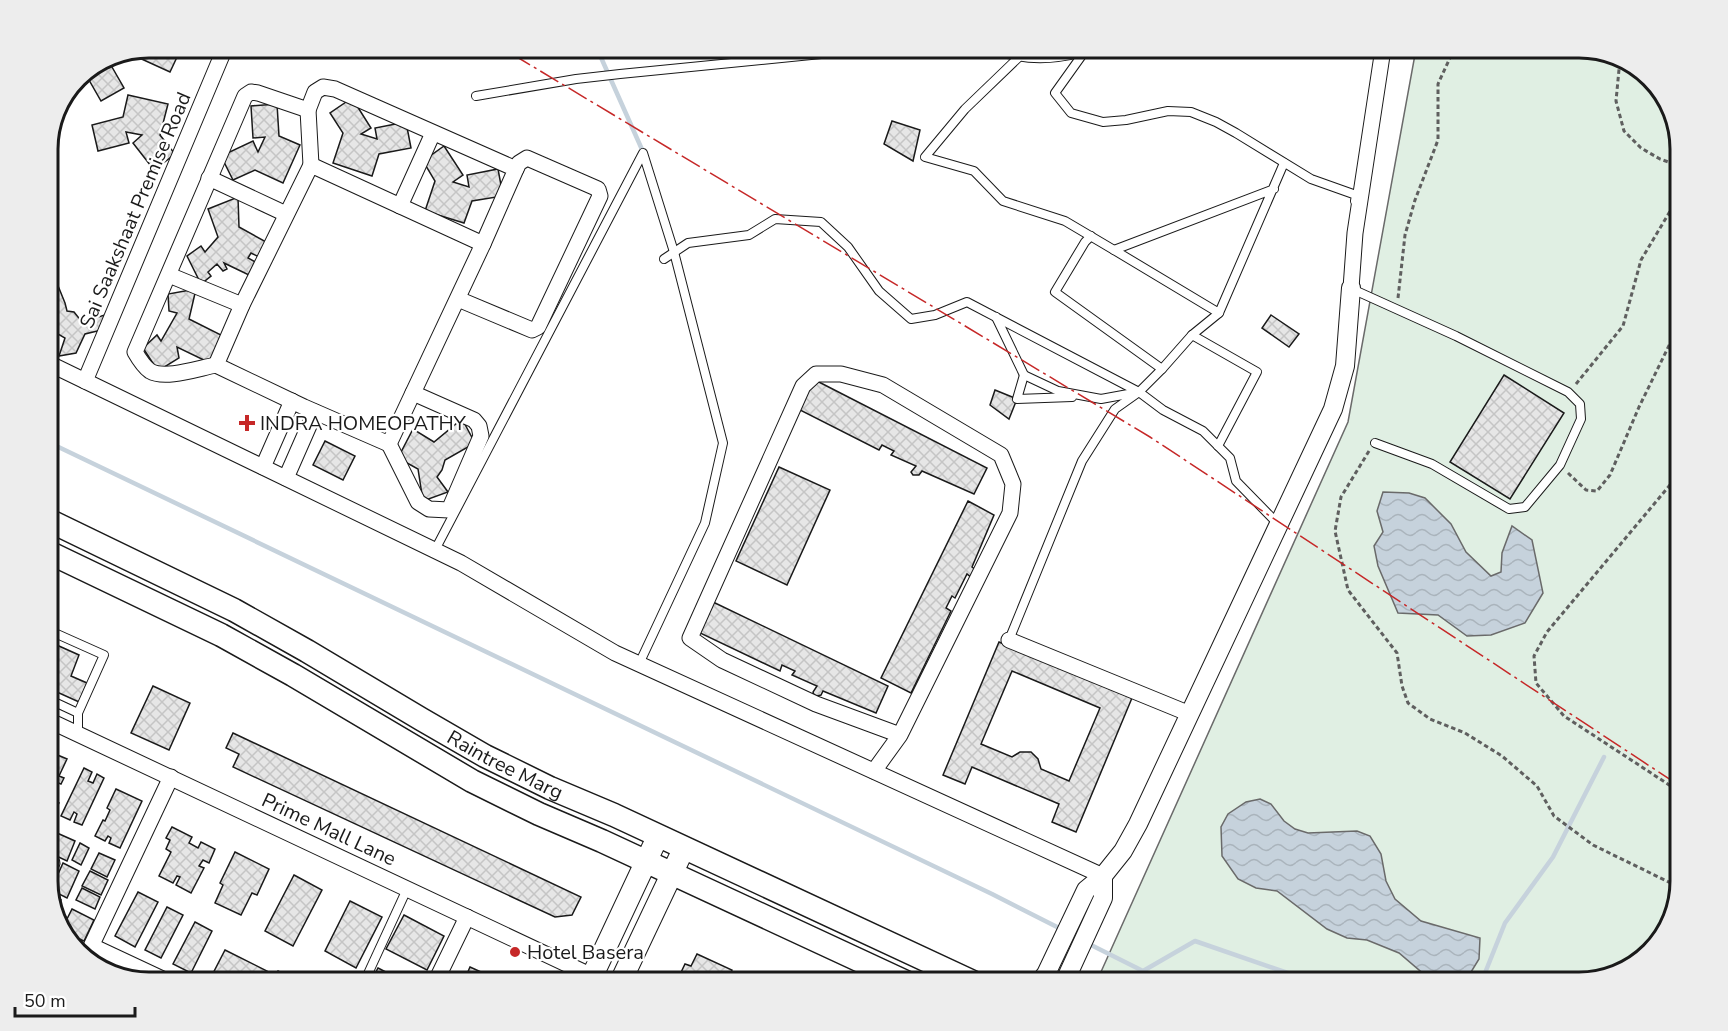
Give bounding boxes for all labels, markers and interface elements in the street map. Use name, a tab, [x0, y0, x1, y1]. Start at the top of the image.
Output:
street label: Sai Saakshaat Premise Road	[73, 88, 198, 332]
place label: INDRA HOMEOPATHY	[260, 410, 467, 437]
marker: INDRA HOMEOPATHY	[238, 414, 256, 432]
street label: Raintree Marg	[442, 724, 567, 806]
street label: Prime Mall Lane	[257, 787, 400, 872]
place label: Hotel Basera	[527, 939, 644, 966]
marker: Hotel Basera	[508, 945, 522, 959]
scale bar	[15, 980, 135, 1018]
text: 50 m	[24, 989, 66, 1013]

